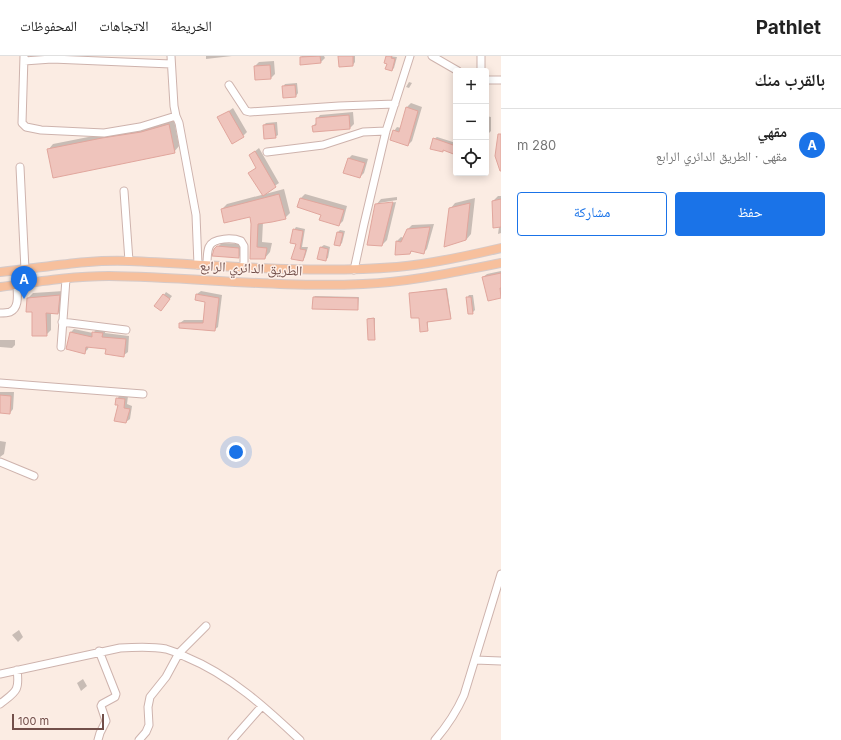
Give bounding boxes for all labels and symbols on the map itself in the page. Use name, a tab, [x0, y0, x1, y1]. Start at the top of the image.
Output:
street label: الطريق الدائري الرابع	[199, 256, 303, 282]
pin: A	[11, 266, 37, 299]
your location	[226, 442, 246, 462]
scale bar	[12, 712, 104, 731]

